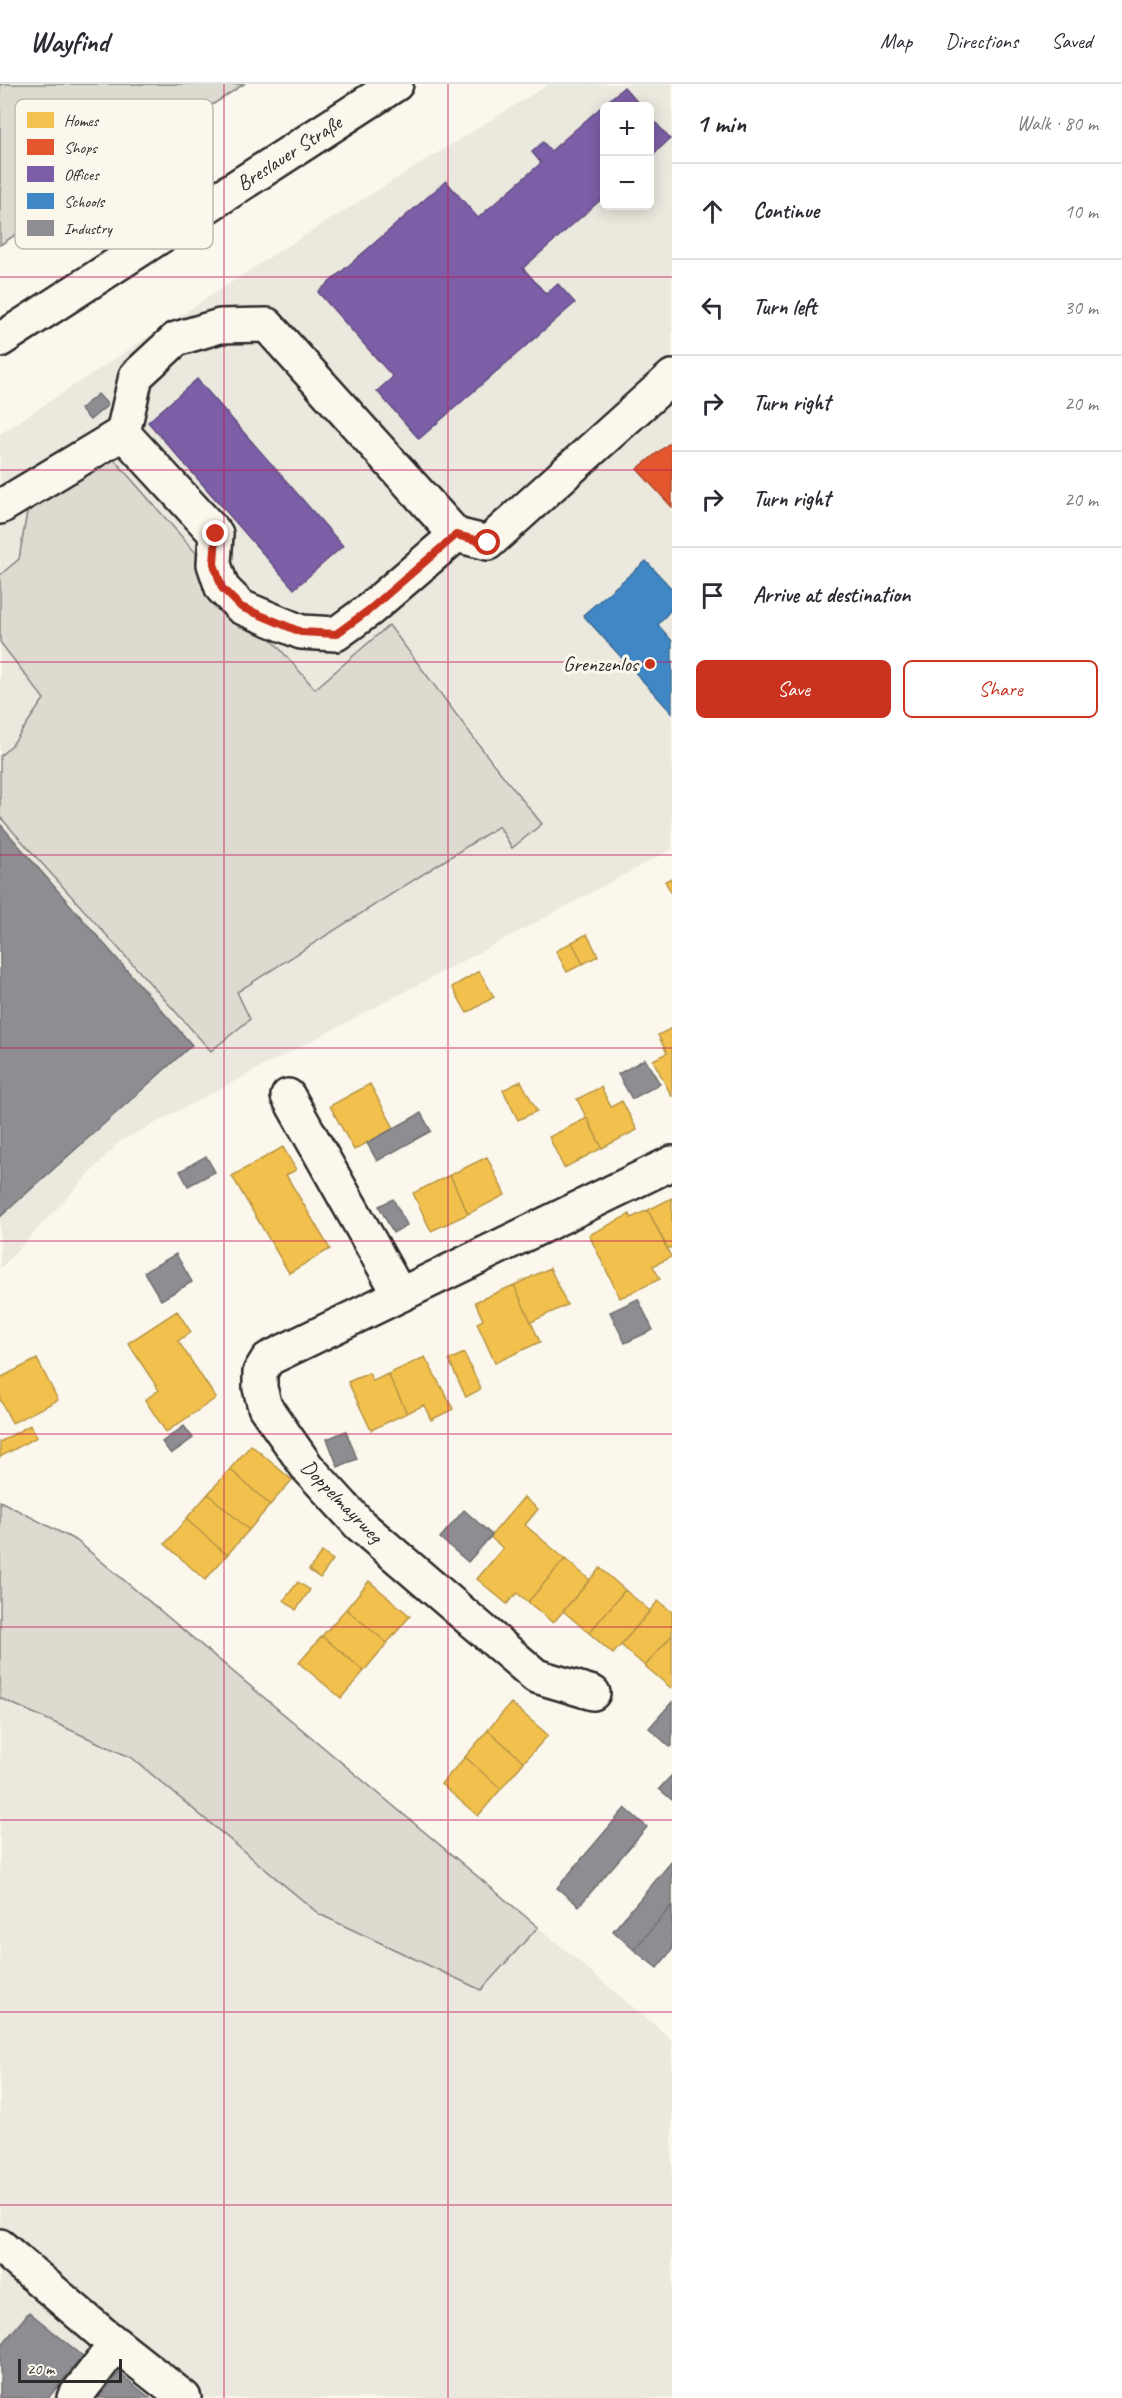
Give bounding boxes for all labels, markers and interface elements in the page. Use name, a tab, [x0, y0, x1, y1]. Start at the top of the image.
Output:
text: Wayfind	[30, 24, 109, 59]
text: Map	[880, 28, 912, 54]
text: Directions	[945, 28, 1018, 54]
text: Saved	[1051, 28, 1092, 54]
legend	[15, 99, 213, 249]
map controls	[600, 102, 654, 210]
button: +	[600, 102, 654, 156]
text: 1 min	[696, 107, 746, 140]
street label: Breslauer Straße	[232, 108, 348, 197]
text: Homes	[64, 111, 100, 131]
text: Walk · 80 m	[1017, 111, 1098, 136]
text: Shops	[64, 138, 98, 158]
button: −	[600, 156, 654, 210]
text: Offices	[64, 165, 100, 185]
text: Schools	[64, 192, 105, 212]
icon: ahead	[696, 195, 729, 228]
text: Continue	[753, 197, 819, 225]
text: 10 m	[1064, 199, 1098, 224]
text: Industry	[64, 219, 113, 239]
icon: left	[696, 291, 729, 324]
text: Turn left	[753, 293, 817, 321]
text: 30 m	[1064, 295, 1098, 320]
icon: right	[696, 387, 729, 420]
text: Turn right	[753, 389, 830, 417]
text: 20 m	[1064, 391, 1098, 416]
icon: right	[696, 483, 729, 516]
text: Turn right	[753, 485, 830, 513]
text: 20 m	[1064, 487, 1098, 512]
route end	[202, 520, 228, 546]
route start	[474, 529, 500, 555]
icon: arrive	[696, 579, 729, 612]
text: Arrive at destination	[753, 581, 910, 609]
place label: Grenzenlos	[563, 651, 640, 677]
marker: Grenzenlos	[643, 657, 657, 671]
button: Save	[696, 660, 891, 718]
button: Share	[903, 660, 1098, 718]
street label: Doppelmayrweg	[296, 1454, 389, 1549]
scale bar	[18, 2356, 122, 2384]
text: 20 m	[27, 2359, 54, 2379]

